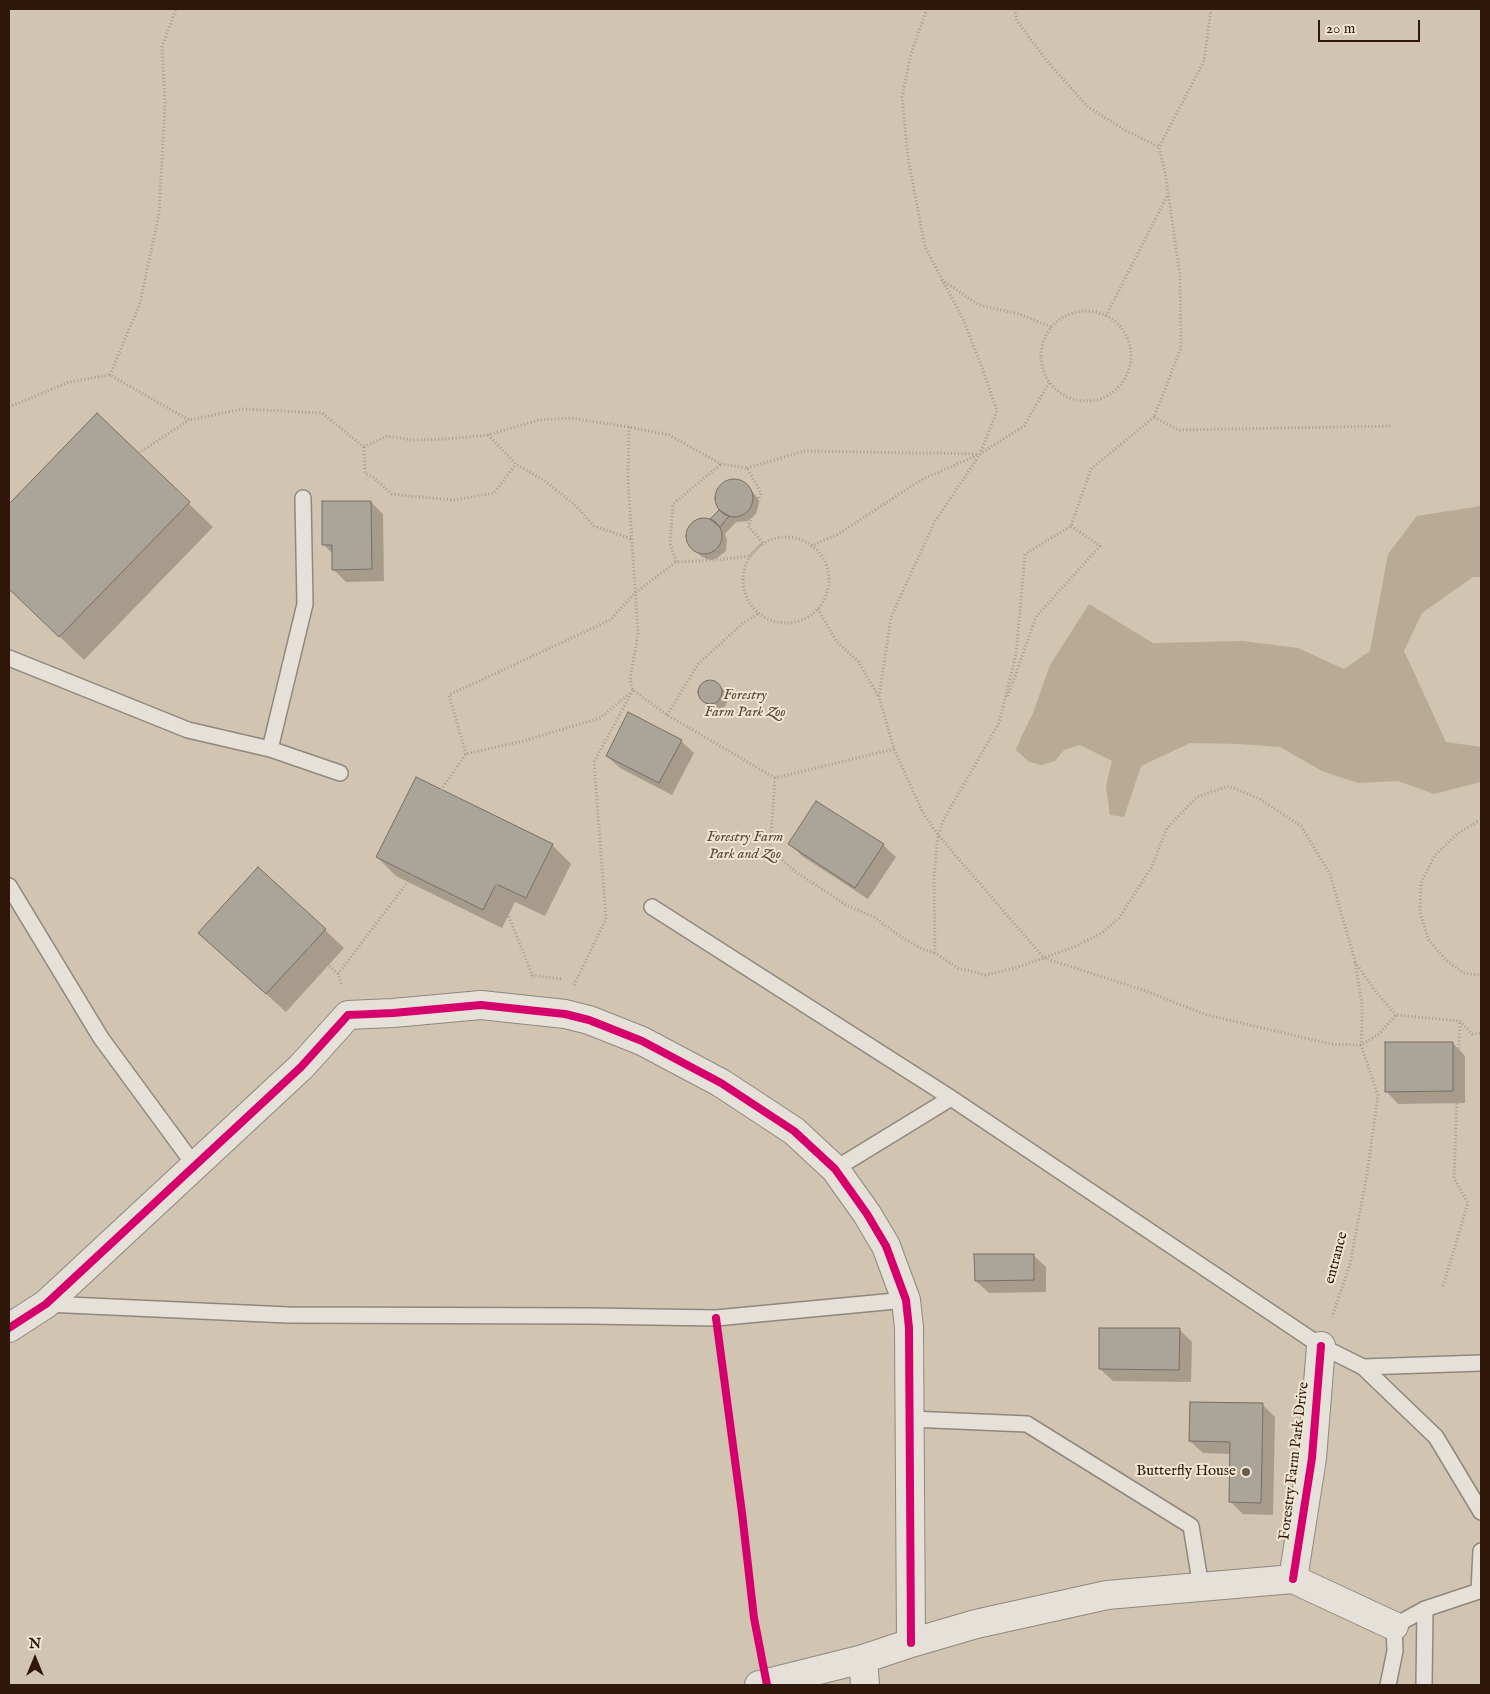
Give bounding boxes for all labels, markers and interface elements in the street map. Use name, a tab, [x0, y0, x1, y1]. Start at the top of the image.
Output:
scale bar	[1320, 10, 1422, 42]
text: 20 m	[1326, 19, 1355, 38]
park label: Forestry Farm Park Zoo	[704, 687, 786, 722]
park label: Forestry Farm Park and Zoo	[707, 829, 783, 864]
street label: entrance	[1321, 1230, 1353, 1286]
street label: Forestry Farm Park Drive	[1276, 1381, 1314, 1541]
place label: Butterfly House	[1136, 1463, 1236, 1481]
marker: Butterfly House	[1240, 1466, 1252, 1478]
north arrow	[10, 1634, 60, 1684]
text: N	[29, 1635, 41, 1653]

